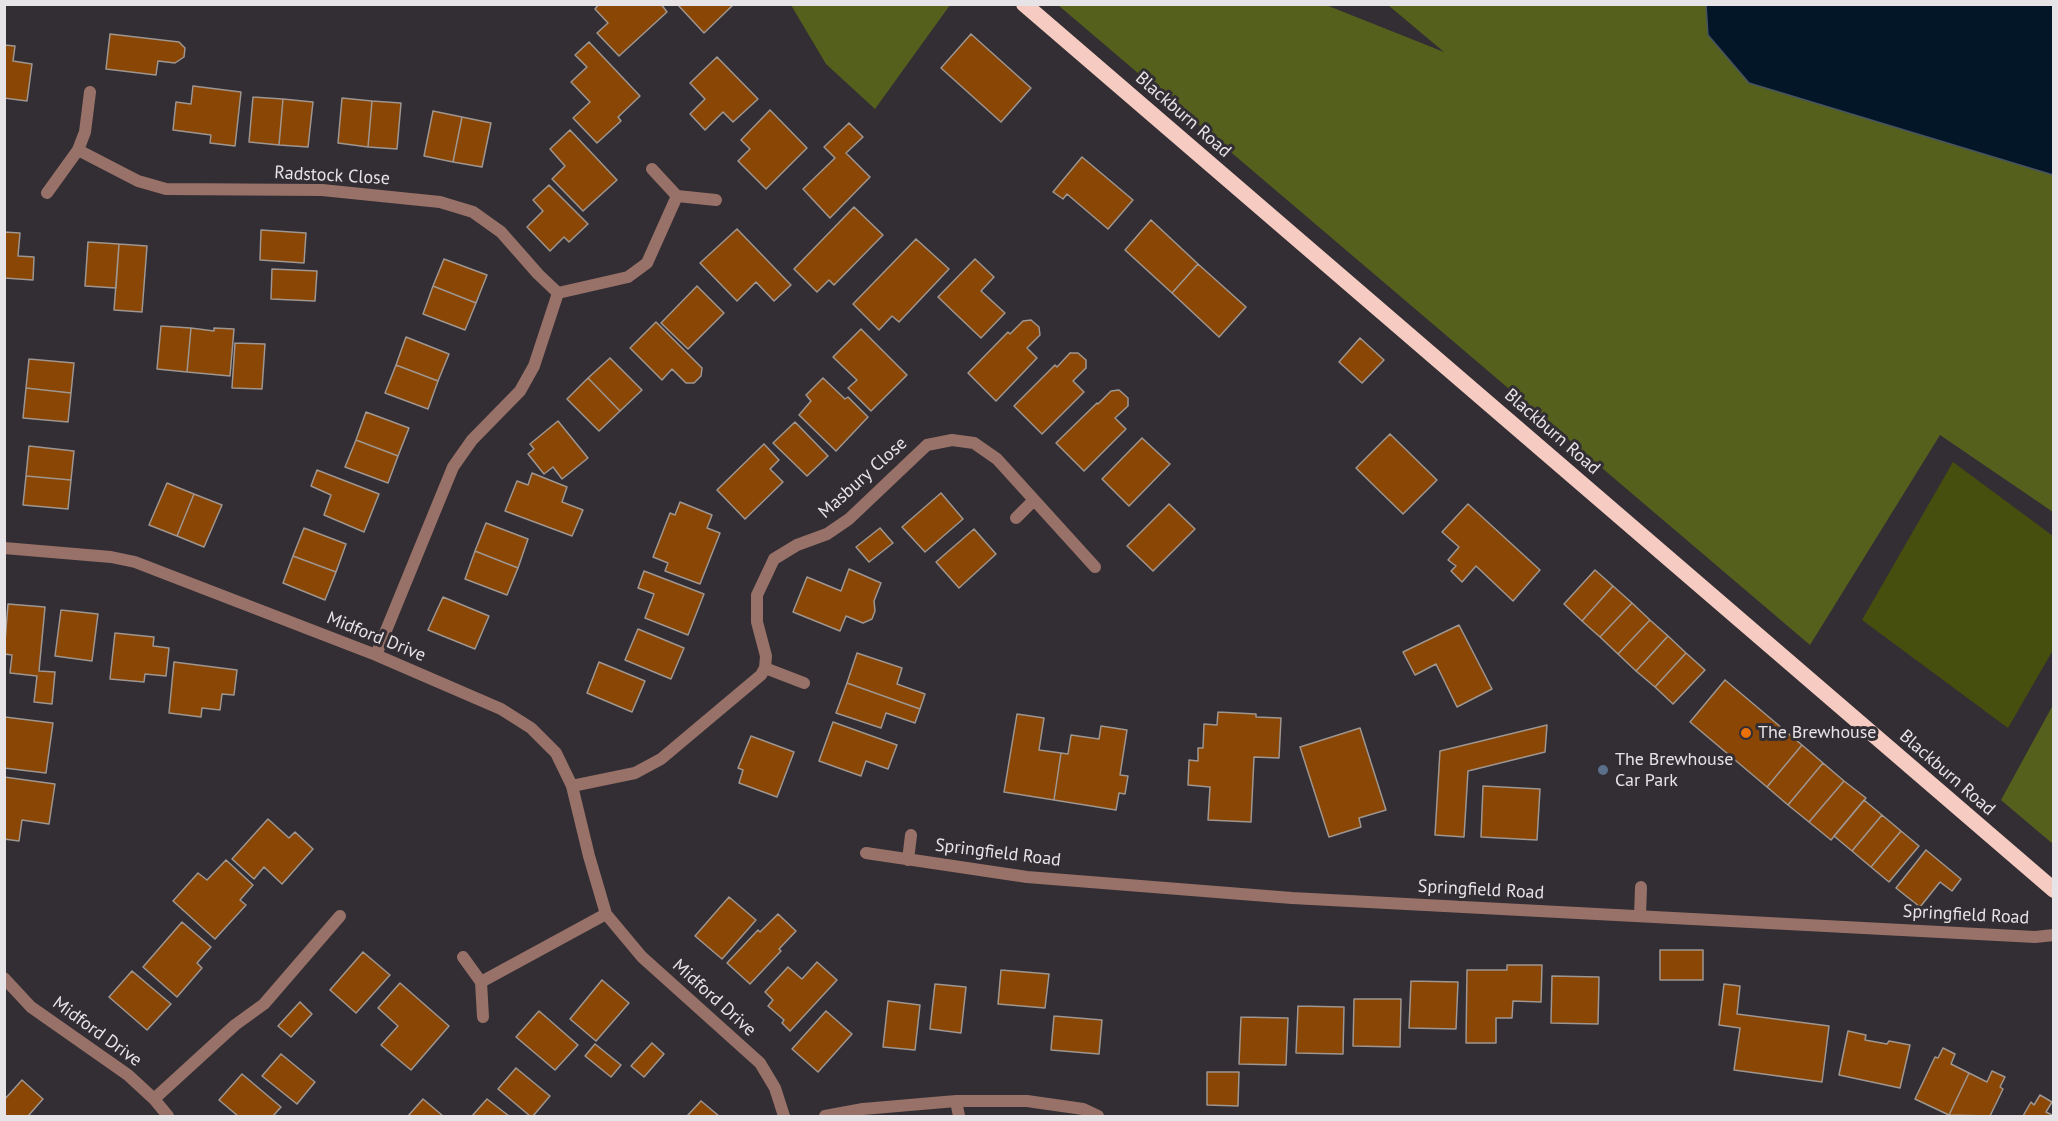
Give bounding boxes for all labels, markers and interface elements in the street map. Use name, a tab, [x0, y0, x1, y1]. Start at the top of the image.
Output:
street label: Blackburn Road	[1131, 68, 1235, 162]
street label: Radstock Close	[274, 162, 390, 190]
street label: Blackburn Road	[1500, 385, 1604, 479]
street label: Masbury Close	[814, 433, 912, 523]
street label: Midford Drive	[323, 607, 429, 667]
place label: The Brewhouse	[1758, 722, 1877, 744]
marker: The Brewhouse	[1739, 726, 1753, 740]
street label: Blackburn Road	[1895, 726, 1999, 820]
place label: The Brewhouse Car Park	[1615, 749, 1734, 792]
marker: The Brewhouse Car Park	[1596, 763, 1610, 777]
street label: Springfield Road	[934, 835, 1062, 871]
street label: Springfield Road	[1417, 876, 1545, 904]
street label: Springfield Road	[1902, 901, 2030, 929]
street label: Midford Drive	[668, 955, 760, 1041]
street label: Midford Drive	[48, 992, 146, 1072]

